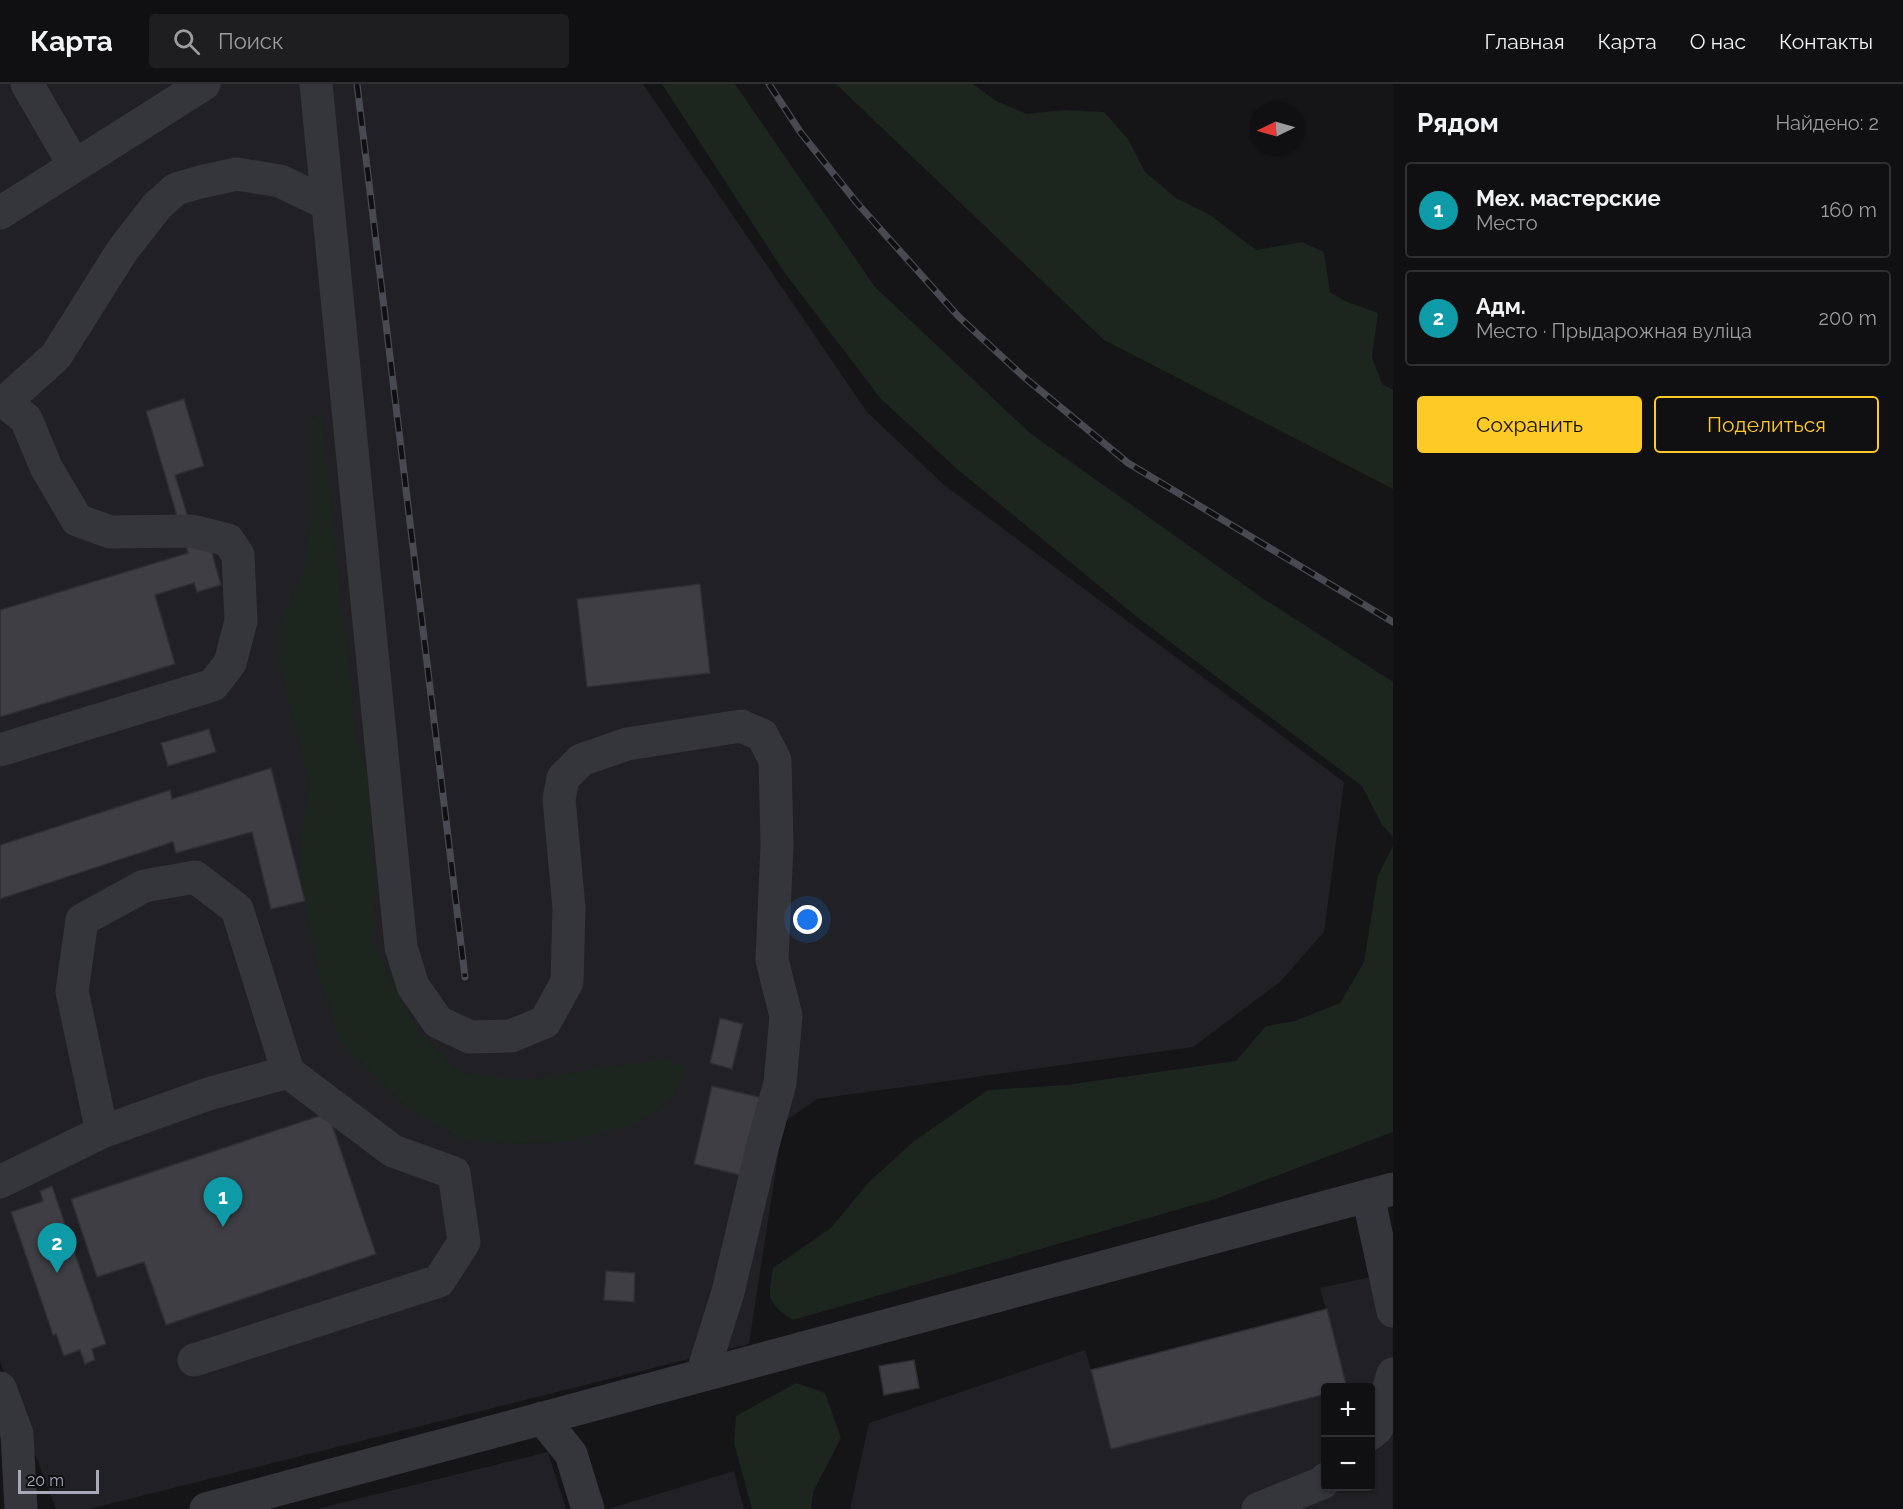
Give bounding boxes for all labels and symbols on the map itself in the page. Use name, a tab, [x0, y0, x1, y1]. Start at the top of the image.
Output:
north arrow	[1249, 102, 1303, 156]
your location	[793, 905, 822, 934]
pin: 1	[204, 1178, 242, 1227]
pin: 2	[38, 1224, 76, 1273]
scale bar	[18, 1467, 99, 1494]

